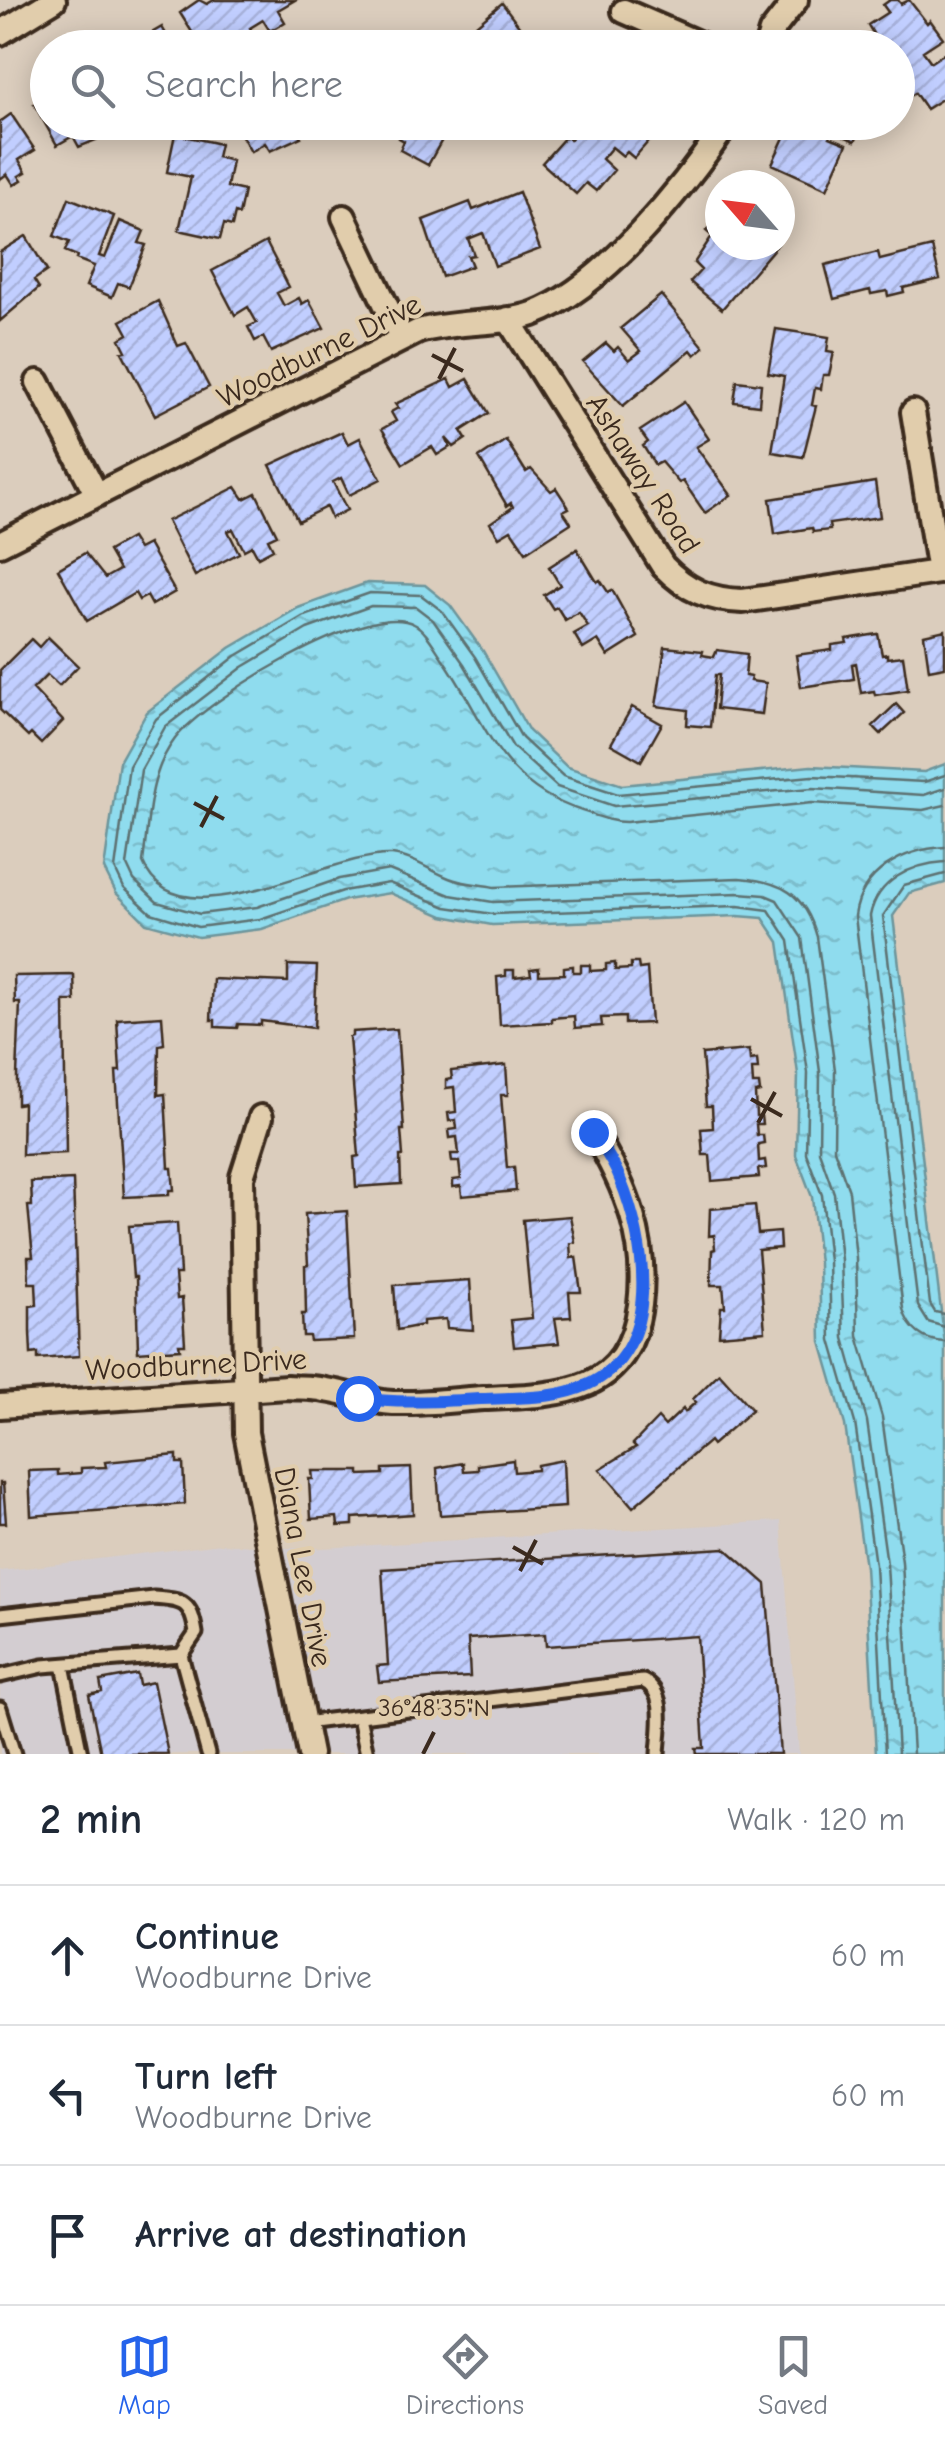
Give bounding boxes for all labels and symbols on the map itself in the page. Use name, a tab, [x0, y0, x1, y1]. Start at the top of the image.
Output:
north arrow	[705, 170, 795, 260]
street label: Woodburne Drive	[212, 287, 426, 415]
street label: Ashaway Road	[579, 388, 707, 560]
route end	[571, 1110, 617, 1156]
street label: Woodburne Drive	[84, 1342, 308, 1388]
route start	[336, 1376, 382, 1422]
street label: Diana Lee Drive	[267, 1464, 339, 1670]
text: 36°48'35"N	[378, 1693, 490, 1722]

